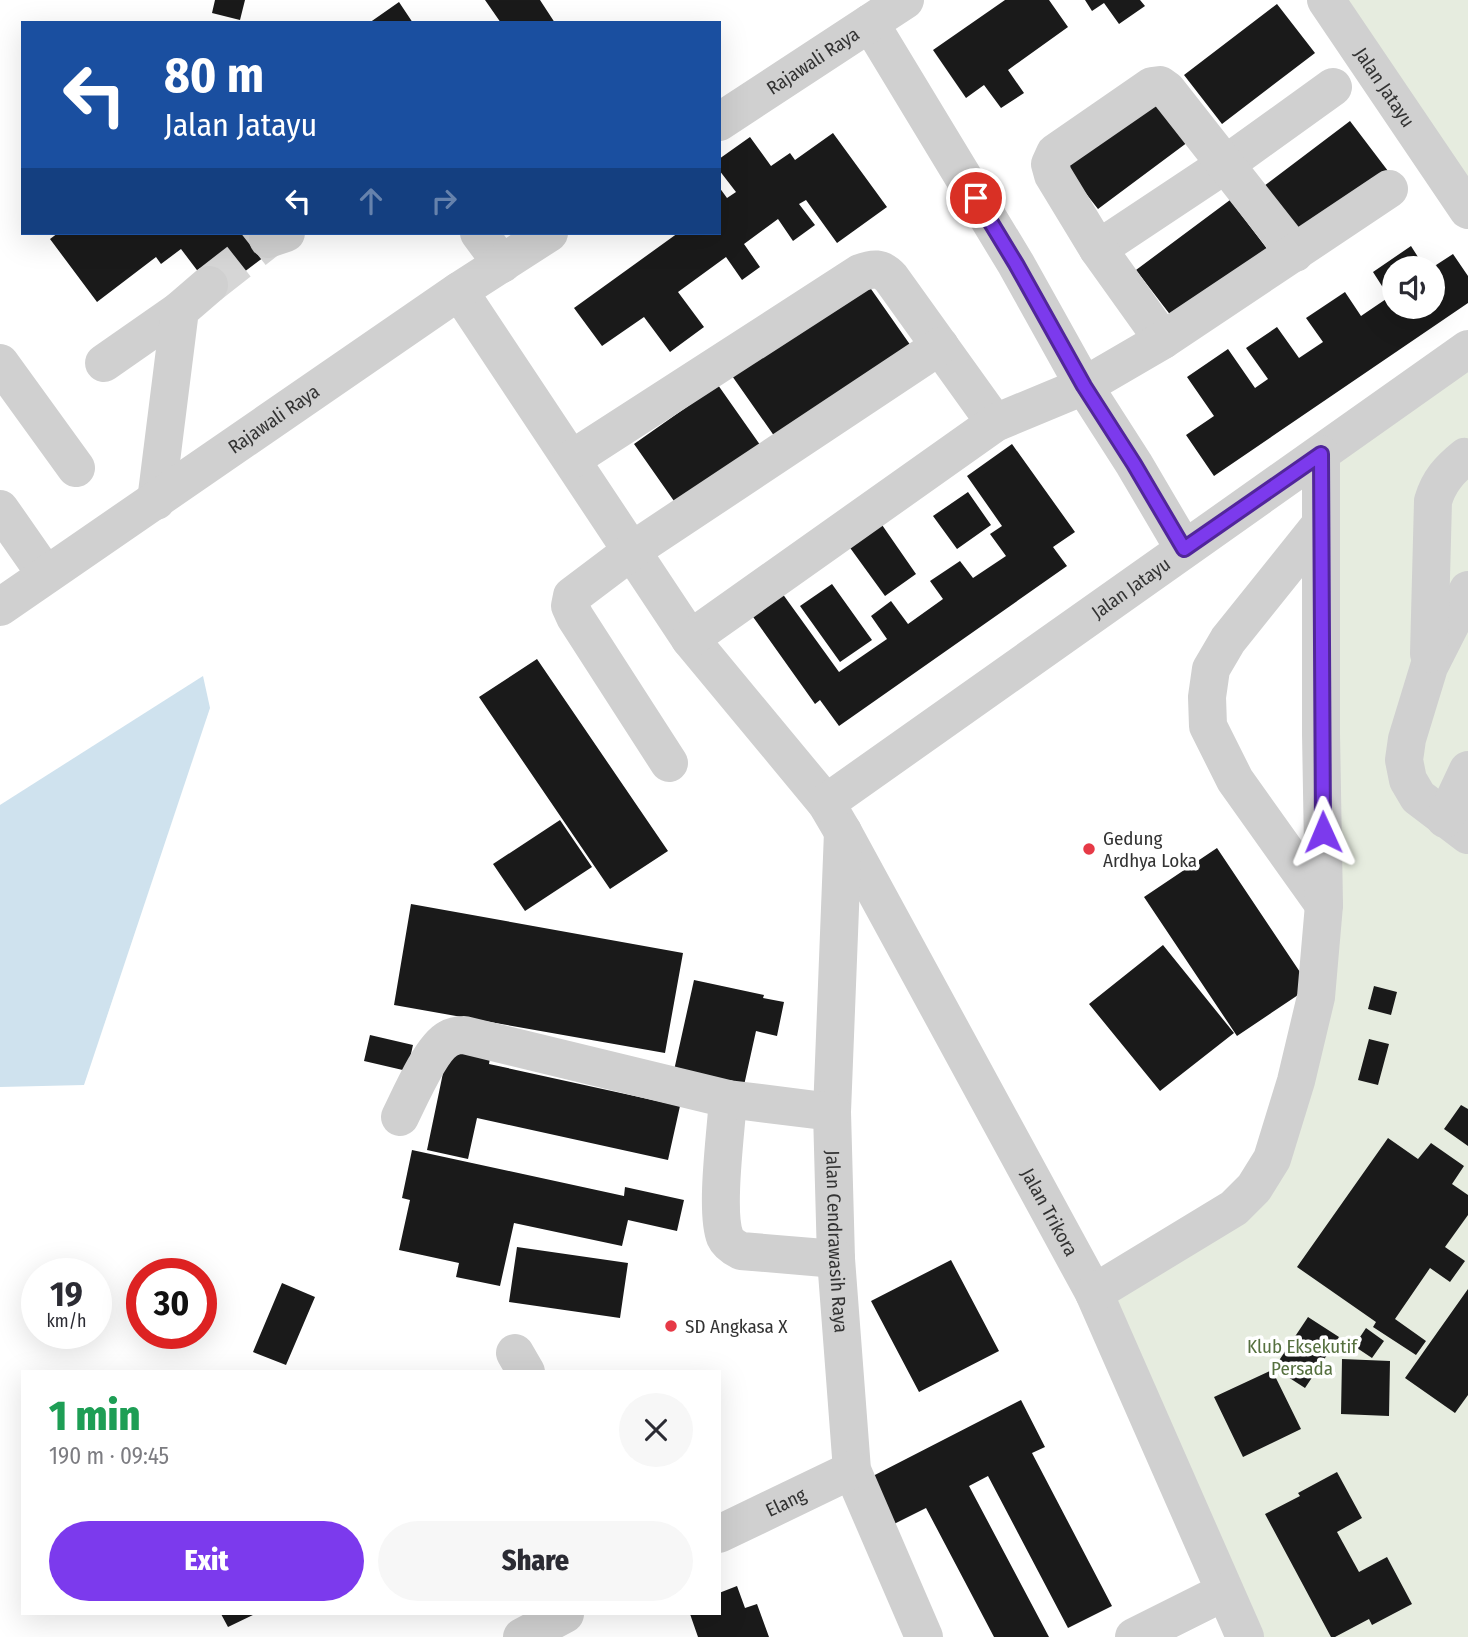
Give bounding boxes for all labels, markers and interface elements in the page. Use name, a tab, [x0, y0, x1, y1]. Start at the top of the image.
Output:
street label: Rajawali Raya	[762, 22, 863, 99]
street label: Jalan Jatayu	[1350, 43, 1420, 131]
text: 80 m	[164, 46, 264, 105]
icon: left	[49, 49, 140, 140]
text: Jalan Jatayu	[164, 106, 317, 144]
pin	[946, 168, 1006, 228]
icon: arrive	[957, 179, 995, 217]
icon: left	[279, 182, 317, 220]
icon: ahead	[352, 182, 390, 220]
icon: right	[425, 182, 463, 220]
map controls	[1382, 256, 1445, 319]
button: sound	[1382, 256, 1445, 319]
street label: Rajawali Raya	[223, 379, 324, 458]
street label: Jalan Jatayu	[1087, 552, 1174, 623]
position arrow	[1286, 795, 1360, 869]
place label: Gedung Ardhya Loka	[1103, 827, 1197, 872]
marker: Gedung Ardhya Loka	[1081, 841, 1097, 857]
street label: Jalan Cendrawasih Raya	[822, 1150, 853, 1334]
street label: Jalan Trikora	[1017, 1164, 1083, 1260]
speed limit sign: 30	[126, 1258, 217, 1349]
text: 19	[50, 1273, 83, 1315]
text: km/h	[46, 1310, 87, 1332]
place label: SD Angkasa X	[685, 1315, 788, 1338]
marker: SD Angkasa X	[663, 1318, 679, 1334]
park label: Klub Eksekutif Persada	[1247, 1335, 1358, 1380]
text: 1 min	[49, 1391, 140, 1441]
button: close	[619, 1393, 693, 1467]
text: 190 m · 09:45	[49, 1442, 169, 1470]
street label: Elang	[762, 1482, 810, 1521]
button: Exit	[49, 1521, 364, 1601]
button: Share	[378, 1521, 693, 1601]

